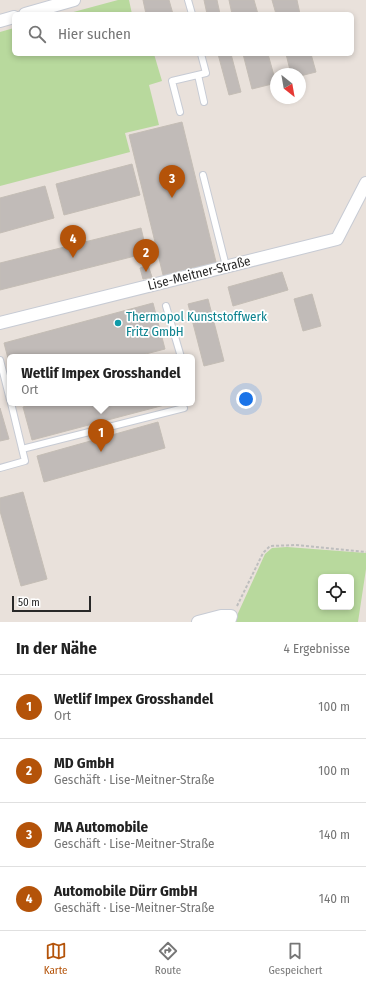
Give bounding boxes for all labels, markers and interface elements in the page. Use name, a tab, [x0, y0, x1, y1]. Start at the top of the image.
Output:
search box	[12, 12, 354, 56]
icon: search	[26, 23, 48, 45]
text: Hier suchen	[58, 25, 131, 43]
north arrow	[270, 68, 306, 104]
pin: 3	[159, 165, 185, 198]
pin: 4	[60, 225, 86, 258]
pin: 2	[133, 239, 159, 272]
street label: Lise-Meitner-Straße	[146, 253, 252, 293]
place label: Thermopol Kunststoffwerk Fritz GmbH	[126, 309, 268, 339]
marker: Thermopol Kunststoffwerk Fritz GmbH	[113, 318, 123, 328]
popup	[7, 354, 195, 406]
text: Wetlif Impex Grosshandel	[21, 364, 181, 382]
text: Ort	[21, 382, 38, 397]
your location	[236, 389, 256, 409]
pin: 1	[88, 419, 114, 452]
map controls	[318, 574, 354, 610]
button: locate	[318, 574, 354, 610]
scale bar	[12, 594, 91, 613]
text: 50 m	[18, 596, 40, 609]
text: In der Nähe	[16, 638, 97, 659]
text: 4 Ergebnisse	[284, 641, 350, 656]
text: Wetlif Impex Grosshandel	[54, 690, 213, 708]
text: 1	[26, 699, 32, 714]
text: 100 m	[318, 699, 350, 714]
text: Ort	[54, 708, 71, 723]
text: MD GmbH	[54, 754, 114, 772]
text: 2	[26, 763, 32, 778]
text: 100 m	[318, 763, 350, 778]
text: Geschäft · Lise-Meitner-Straße	[54, 772, 215, 787]
text: MA Automobile	[54, 818, 148, 836]
text: 3	[26, 827, 32, 842]
text: 140 m	[319, 827, 350, 842]
text: Geschäft · Lise-Meitner-Straße	[54, 836, 215, 851]
text: Automobile Dürr GmbH	[54, 882, 197, 900]
text: 4	[26, 891, 32, 906]
text: 140 m	[319, 891, 350, 906]
text: Geschäft · Lise-Meitner-Straße	[54, 900, 215, 915]
tab: Karte	[44, 940, 68, 977]
tab: Route	[155, 940, 181, 977]
tab: Gespeichert	[268, 940, 322, 977]

